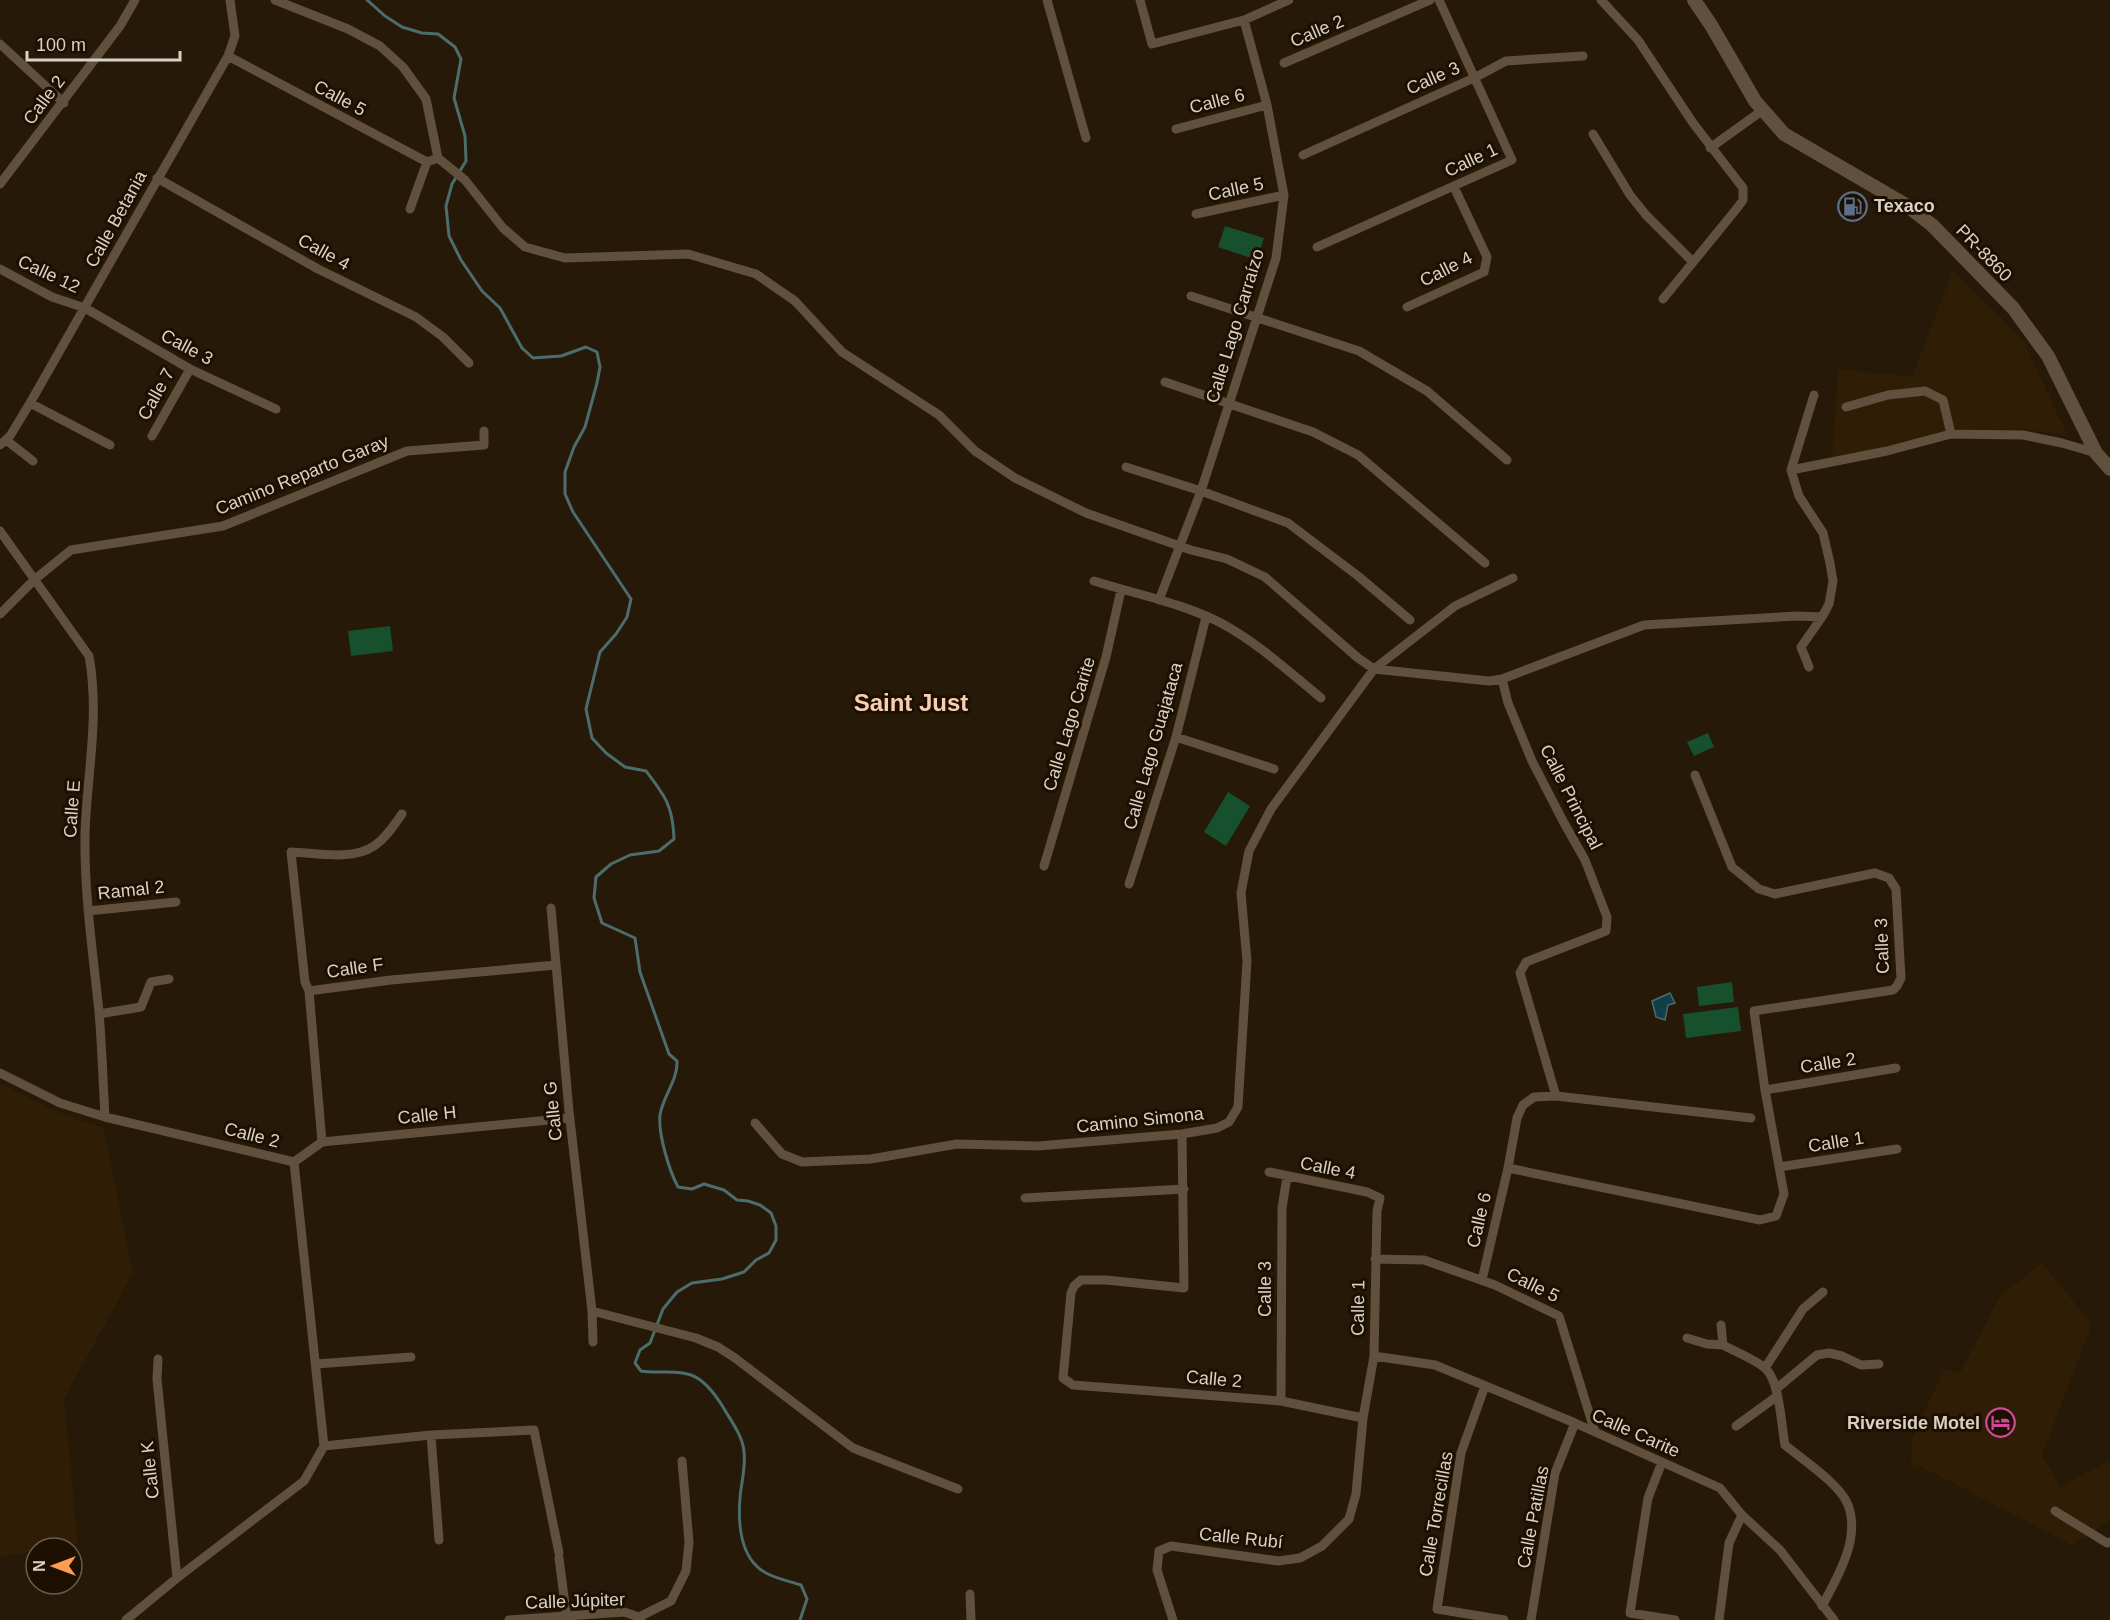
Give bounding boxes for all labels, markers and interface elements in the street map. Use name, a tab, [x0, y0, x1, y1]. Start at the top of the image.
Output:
street label: Calle 2	[1287, 11, 1347, 51]
scale bar	[27, 24, 180, 62]
text: 100 m	[36, 35, 86, 55]
street label: Calle 3	[1403, 57, 1463, 99]
street label: Calle 2	[19, 72, 69, 128]
street label: Calle 5	[311, 76, 369, 120]
street label: Calle 6	[1187, 85, 1247, 117]
street label: Calle 1	[1441, 139, 1501, 181]
street label: Calle Betania	[81, 166, 151, 271]
street label: Calle 5	[1207, 173, 1265, 205]
fuel station icon: Texaco	[1837, 190, 1869, 222]
place label: Texaco	[1874, 196, 1935, 216]
street label: PR-8860	[1952, 220, 2016, 286]
street label: Calle 4	[295, 230, 353, 274]
street label: Calle Lago Carraízo	[1202, 247, 1268, 405]
street label: Calle 4	[1416, 247, 1476, 291]
street label: Calle 12	[15, 251, 83, 297]
street label: Calle 3	[158, 325, 216, 369]
street label: Calle 7	[134, 365, 178, 423]
street label: Camino Reparto Garay	[212, 431, 392, 519]
street label: Calle Lago Carite	[1039, 655, 1099, 793]
street label: Calle Lago Guajataca	[1120, 659, 1187, 832]
district label: Saint Just	[854, 689, 968, 716]
street label: Calle Principal	[1536, 741, 1606, 853]
street label: Calle E	[60, 779, 84, 839]
street label: Ramal 2	[97, 877, 165, 903]
street label: Calle 3	[1871, 918, 1893, 974]
street label: Calle F	[325, 954, 385, 982]
street label: Calle 2	[1799, 1049, 1857, 1077]
street label: Calle G	[540, 1080, 566, 1142]
street label: Calle H	[397, 1102, 457, 1128]
street label: Camino Simona	[1075, 1103, 1206, 1137]
street label: Calle 2	[222, 1119, 282, 1151]
street label: Calle 1	[1807, 1128, 1865, 1156]
street label: Calle 4	[1299, 1153, 1357, 1183]
street label: Calle 6	[1463, 1190, 1495, 1250]
street label: Calle 3	[1255, 1261, 1275, 1317]
street label: Calle 5	[1503, 1264, 1563, 1306]
street label: Calle 1	[1348, 1280, 1368, 1336]
street label: Calle 2	[1185, 1367, 1243, 1391]
street label: Calle Carite	[1589, 1405, 1683, 1461]
hotel icon: Riverside Motel	[1985, 1407, 2017, 1439]
place label: Riverside Motel	[1847, 1413, 1980, 1433]
street label: Calle K	[137, 1440, 163, 1500]
street label: Calle Torrecillas	[1415, 1450, 1457, 1578]
street label: Calle Patillas	[1513, 1464, 1553, 1570]
street label: Calle Rubí	[1198, 1524, 1284, 1552]
north arrow	[24, 1536, 84, 1596]
text: N	[31, 1560, 48, 1572]
street label: Calle Júpiter	[525, 1589, 625, 1613]

